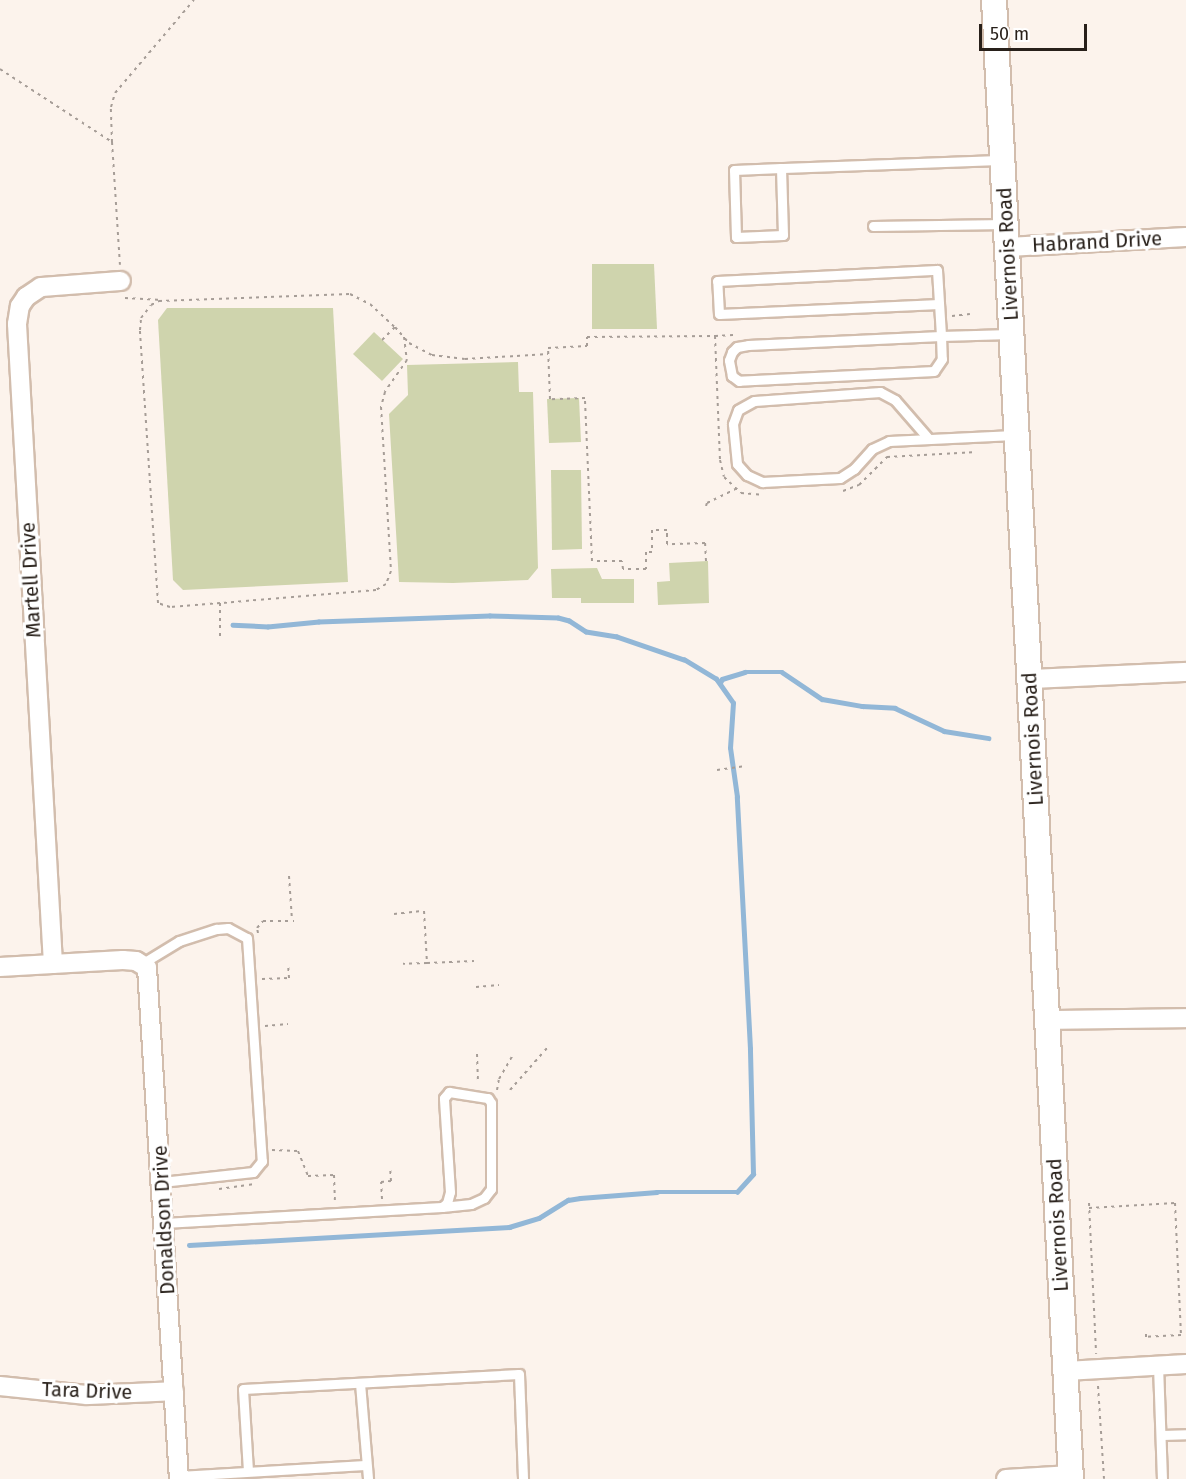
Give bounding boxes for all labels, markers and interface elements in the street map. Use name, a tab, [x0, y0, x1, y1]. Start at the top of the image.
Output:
scale bar	[982, 12, 1090, 50]
text: 50 m	[990, 23, 1029, 45]
street label: Livernois Road	[993, 187, 1023, 321]
street label: Habrand Drive	[1031, 227, 1163, 257]
street label: Martell Drive	[16, 522, 46, 638]
street label: Livernois Road	[1018, 672, 1048, 806]
street label: Donaldson Drive	[148, 1145, 180, 1295]
street label: Livernois Road	[1043, 1158, 1073, 1292]
street label: Tara Drive	[41, 1377, 133, 1405]

